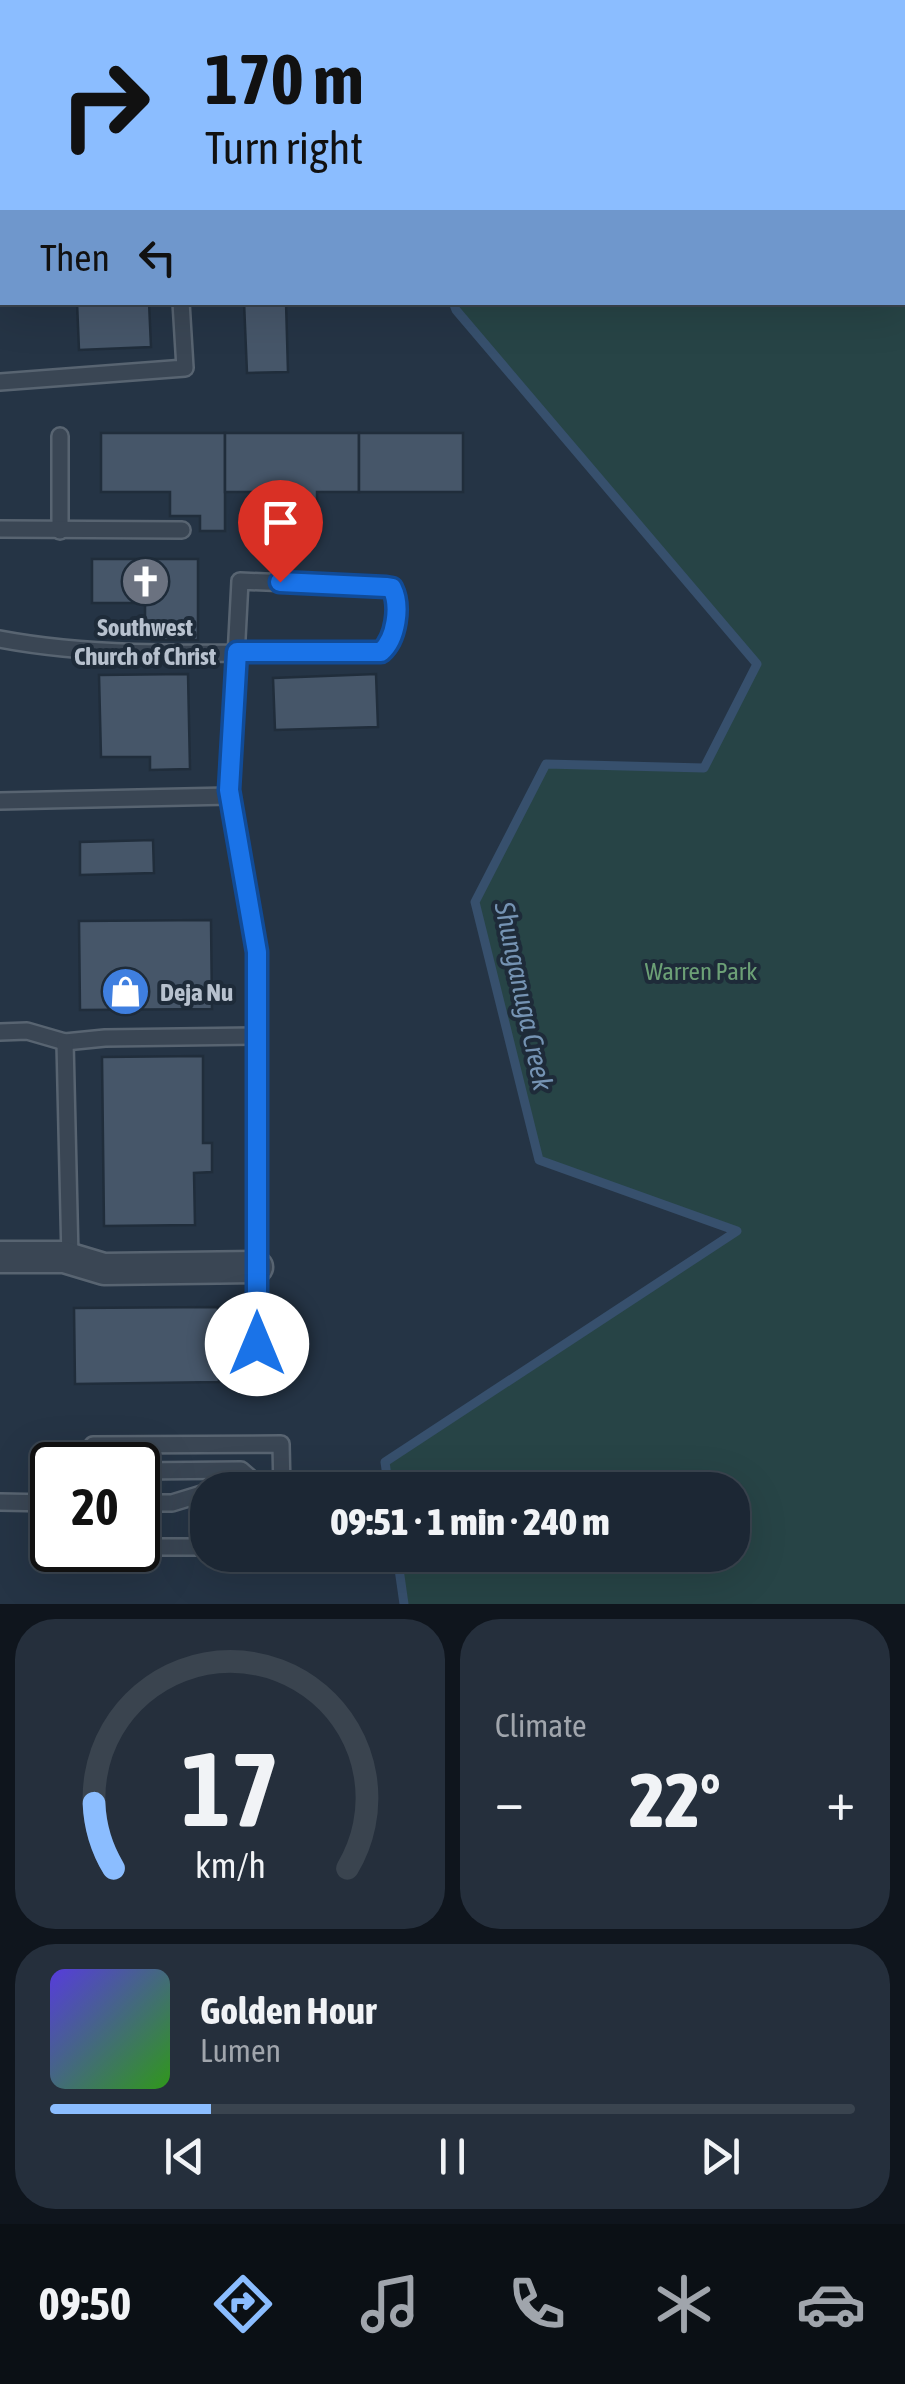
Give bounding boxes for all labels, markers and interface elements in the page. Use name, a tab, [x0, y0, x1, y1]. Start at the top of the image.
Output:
text: 170 m	[205, 39, 364, 119]
icon: right	[40, 40, 170, 170]
text: Turn right	[205, 122, 363, 174]
icon: left	[130, 230, 185, 285]
text: Then	[40, 236, 110, 279]
pin	[238, 480, 323, 583]
icon: arrive	[253, 495, 308, 550]
church icon: Southwest Church of Christ	[119, 555, 171, 607]
place label: Southwest Church of Christ	[74, 613, 217, 670]
water label: Shunganuga Creek	[488, 898, 560, 1094]
park label: Warren Park	[645, 957, 757, 985]
shop icon: Deja Nu	[99, 966, 151, 1018]
place label: Deja Nu	[160, 978, 233, 1006]
position arrow	[205, 1292, 309, 1396]
speed limit sign: 20	[30, 1442, 160, 1572]
text: 09:51 · 1 min · 240 m	[330, 1500, 610, 1543]
text: Climate	[495, 1707, 587, 1744]
text: 17	[181, 1729, 279, 1848]
text: 22°	[629, 1757, 721, 1843]
text: −	[495, 1769, 524, 1832]
text: +	[826, 1769, 855, 1832]
text: km/h	[195, 1845, 265, 1886]
text: Golden Hour	[200, 1989, 376, 2032]
text: Lumen	[200, 2032, 281, 2069]
icon: previous	[157, 2129, 212, 2184]
icon: pause	[425, 2129, 480, 2184]
icon: next	[693, 2129, 748, 2184]
icon: directions	[208, 2269, 278, 2339]
icon: music	[355, 2269, 425, 2339]
icon: phone	[502, 2269, 572, 2339]
icon: climate	[649, 2269, 719, 2339]
icon: car	[796, 2269, 866, 2339]
text: 09:50	[39, 2278, 131, 2330]

